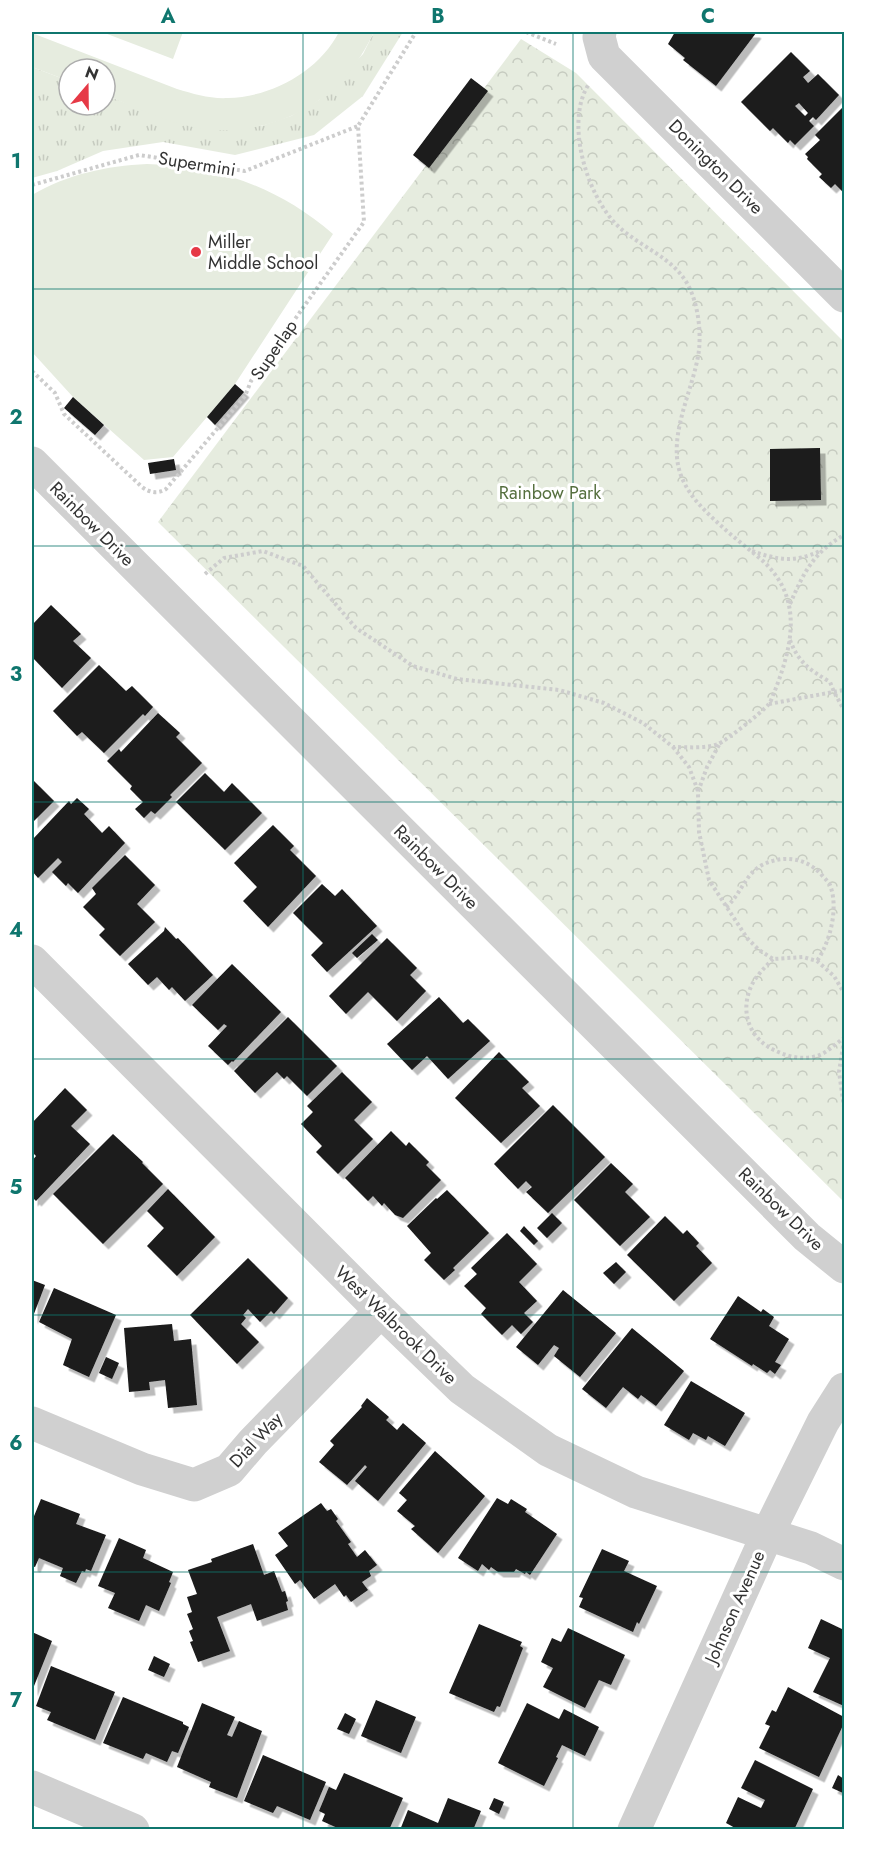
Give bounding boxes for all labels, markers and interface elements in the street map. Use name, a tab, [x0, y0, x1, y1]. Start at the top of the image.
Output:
text: A	[160, 2, 176, 31]
text: B	[431, 2, 445, 31]
text: C	[701, 2, 715, 31]
north arrow	[57, 57, 117, 117]
text: N	[82, 60, 102, 86]
street label: Donington Drive	[663, 114, 769, 220]
street label: Supermini	[157, 145, 237, 183]
text: 1	[11, 147, 21, 176]
place label: Miller Middle School	[208, 229, 318, 276]
marker: Miller Middle School	[189, 245, 203, 259]
street label: Superlap	[244, 315, 304, 385]
text: 2	[9, 403, 23, 432]
street label: Rainbow Drive	[44, 476, 140, 572]
park label: Rainbow Park	[499, 480, 601, 506]
text: 3	[10, 660, 22, 689]
street label: Rainbow Drive	[388, 819, 484, 915]
text: 4	[9, 916, 23, 945]
street label: Rainbow Drive	[732, 1161, 830, 1257]
text: 5	[10, 1173, 23, 1202]
street label: West Walbrook Drive	[329, 1260, 463, 1390]
street label: Dial Way	[223, 1406, 289, 1474]
text: 6	[9, 1429, 23, 1458]
street label: Johnson Avenue	[698, 1546, 771, 1669]
text: 7	[10, 1686, 23, 1715]

